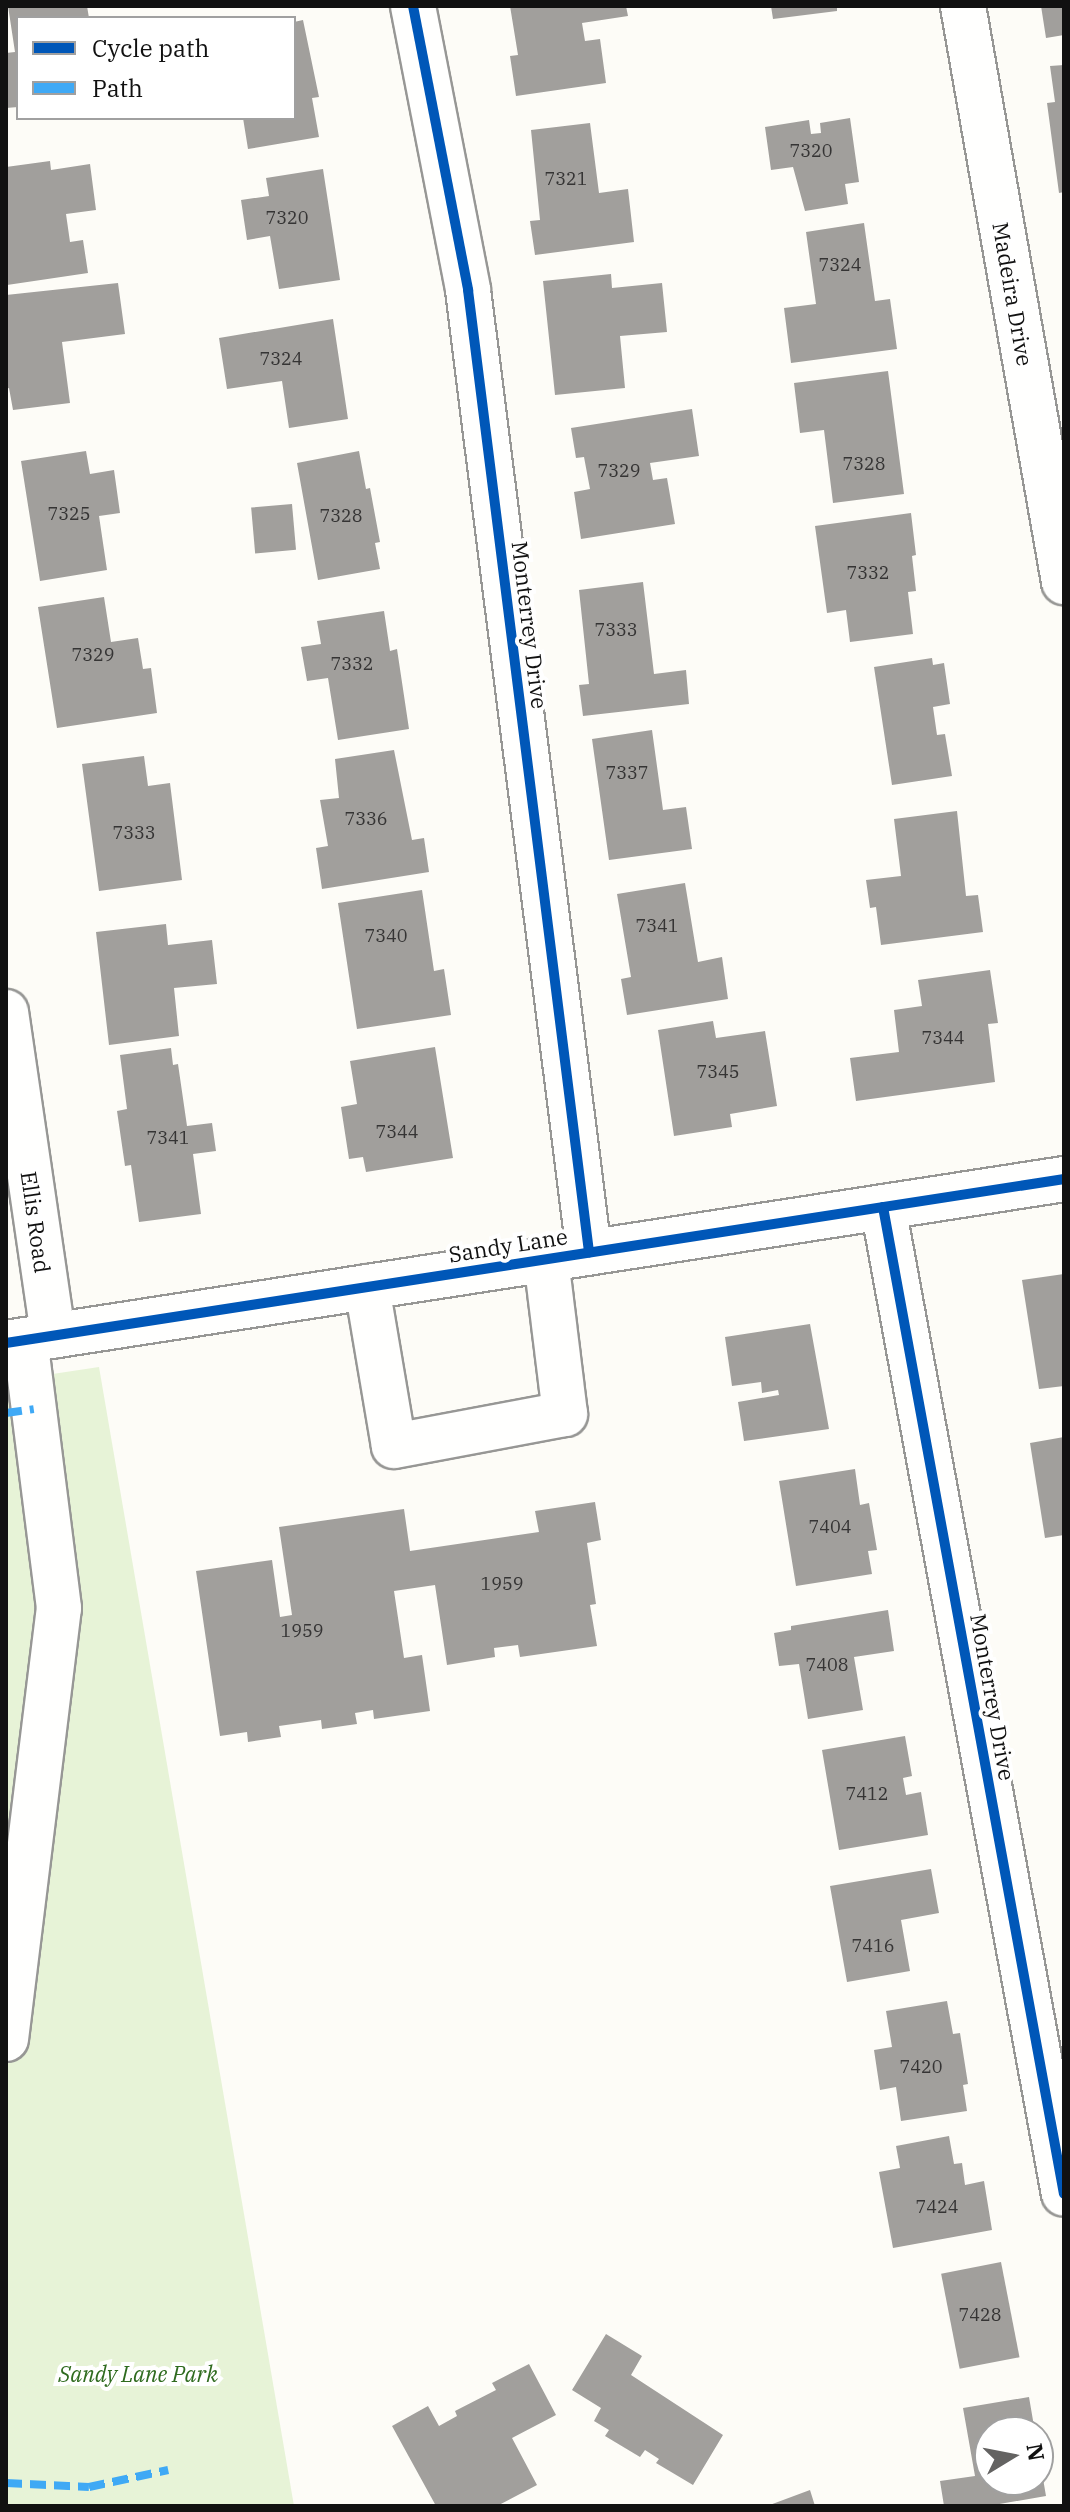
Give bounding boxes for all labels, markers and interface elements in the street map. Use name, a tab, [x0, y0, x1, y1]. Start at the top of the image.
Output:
legend	[16, 16, 296, 120]
text: Cycle path	[92, 32, 209, 64]
text: Path	[92, 72, 143, 104]
house number: 7320	[789, 140, 833, 162]
house number: 7321	[544, 168, 588, 190]
house number: 7320	[265, 207, 309, 229]
street label: Madeira Drive	[987, 220, 1039, 368]
house number: 7324	[818, 254, 862, 276]
house number: 7324	[259, 348, 303, 370]
house number: 7328	[842, 453, 886, 475]
house number: 7329	[597, 460, 641, 482]
house number: 7325	[47, 503, 91, 525]
house number: 7328	[319, 505, 363, 527]
street label: Monterrey Drive	[507, 540, 553, 710]
house number: 7332	[846, 562, 890, 584]
house number: 7333	[594, 619, 638, 641]
house number: 7329	[71, 644, 115, 666]
house number: 7332	[330, 653, 374, 675]
house number: 7337	[605, 762, 649, 784]
house number: 7336	[344, 808, 388, 830]
house number: 7333	[112, 822, 156, 844]
house number: 7341	[635, 915, 679, 937]
house number: 7340	[364, 925, 408, 947]
house number: 7344	[921, 1027, 965, 1049]
house number: 7345	[696, 1061, 740, 1083]
house number: 7344	[375, 1121, 419, 1143]
house number: 7341	[146, 1127, 190, 1149]
street label: Ellis Road	[16, 1169, 56, 1275]
street label: Sandy Lane	[447, 1223, 569, 1267]
house number: 7404	[808, 1516, 852, 1538]
house number: 1959	[480, 1573, 524, 1595]
street label: Monterrey Drive	[965, 1612, 1021, 1782]
house number: 1959	[280, 1620, 324, 1642]
house number: 7408	[805, 1654, 849, 1676]
house number: 7412	[845, 1783, 889, 1805]
house number: 7416	[851, 1935, 895, 1957]
house number: 7420	[899, 2056, 943, 2078]
house number: 7424	[915, 2196, 959, 2218]
house number: 7428	[958, 2304, 1002, 2326]
park label: Sandy Lane Park	[58, 2361, 218, 2387]
north arrow	[974, 2416, 1054, 2496]
text: N	[1020, 2441, 1052, 2463]

